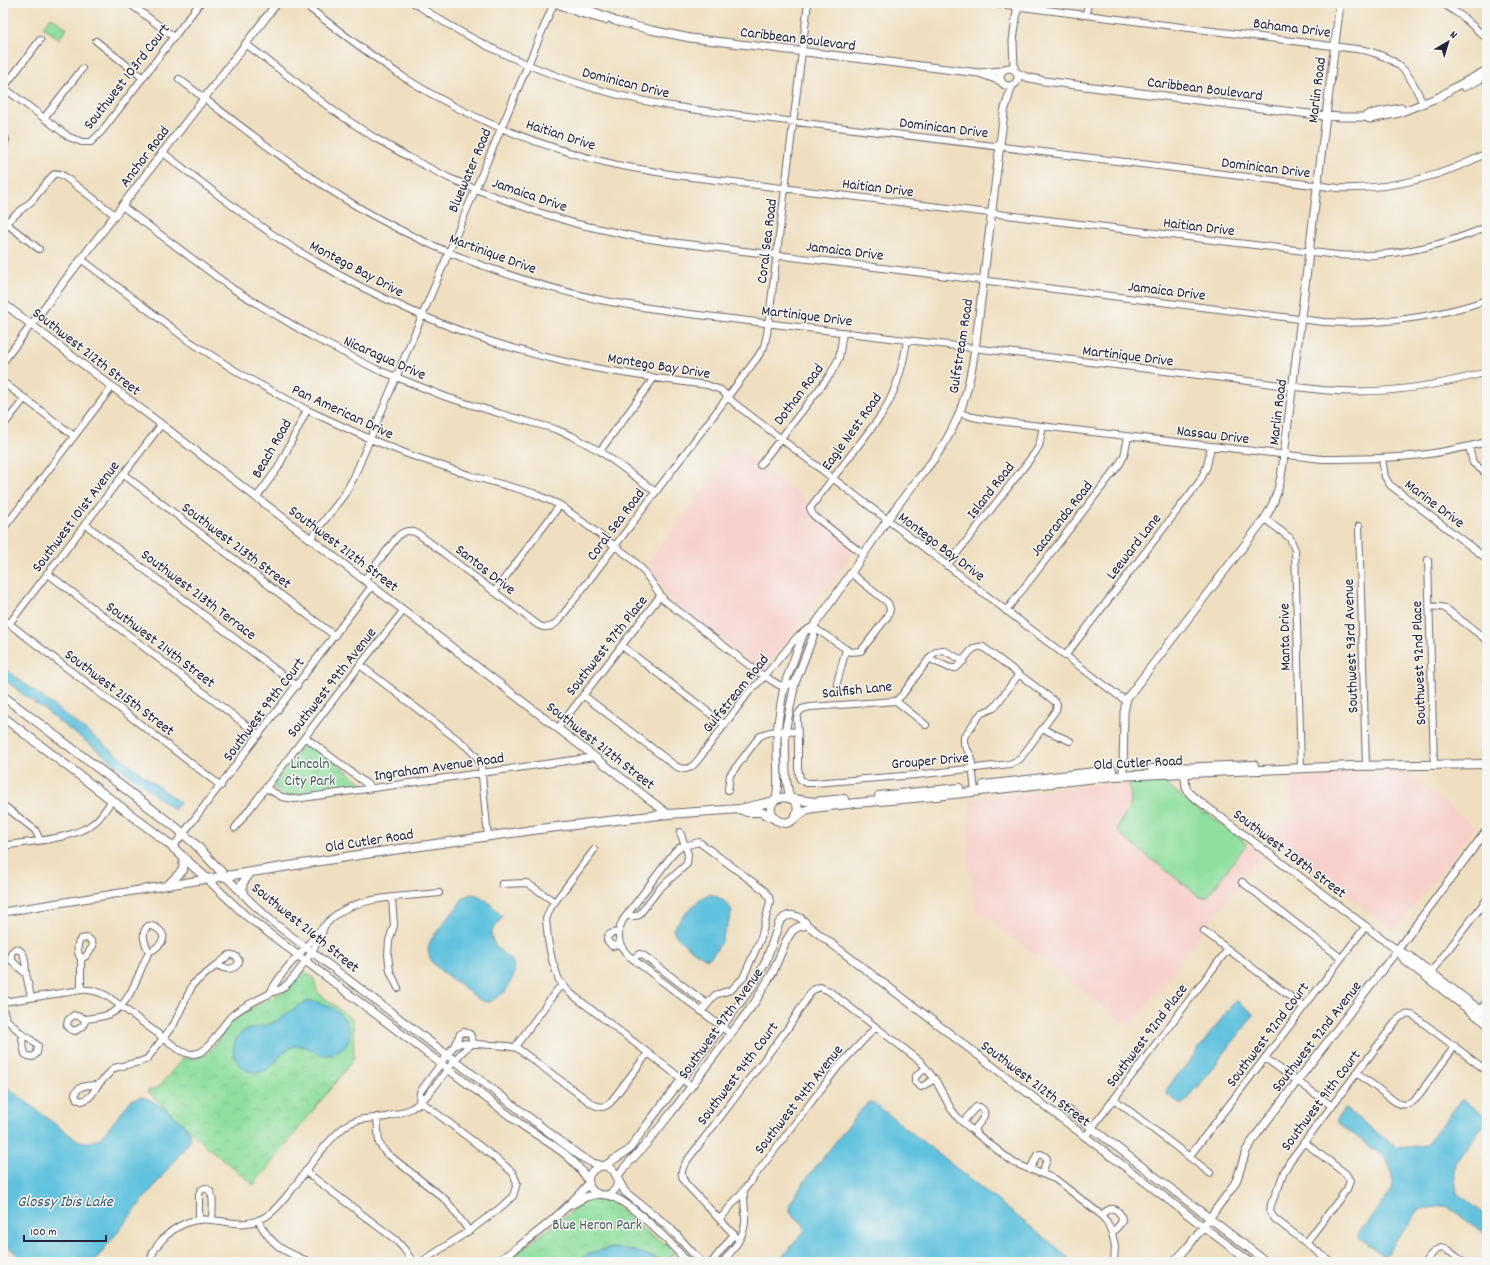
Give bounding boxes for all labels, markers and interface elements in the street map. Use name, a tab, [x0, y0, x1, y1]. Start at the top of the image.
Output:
street label: Bahama Drive	[1252, 13, 1332, 45]
street label: Southwest 103rd Court	[79, 19, 176, 135]
street label: Caribbean Boulevard	[739, 22, 857, 58]
north arrow	[1428, 22, 1468, 62]
text: N	[1446, 28, 1460, 44]
street label: Marlin Road	[1303, 56, 1333, 124]
street label: Dominican Drive	[579, 62, 672, 106]
street label: Caribbean Boulevard	[1146, 72, 1264, 108]
street label: Dominican Drive	[898, 113, 990, 145]
street label: Haitian Drive	[523, 114, 598, 158]
street label: Anchor Road	[115, 122, 176, 192]
street label: Bluewater Road	[443, 125, 498, 216]
street label: Dominican Drive	[1220, 153, 1312, 185]
street label: Jamaica Drive	[489, 173, 570, 219]
street label: Haitian Drive	[841, 174, 915, 204]
street label: Coral Sea Road	[752, 198, 784, 285]
street label: Haitian Drive	[1162, 213, 1236, 243]
street label: Martinique Drive	[446, 229, 539, 281]
street label: Montego Bay Drive	[305, 236, 407, 304]
street label: Jamaica Drive	[805, 236, 885, 268]
street label: Jamaica Drive	[1127, 276, 1207, 308]
street label: Gulfstream Road	[944, 297, 980, 395]
street label: Martinique Drive	[760, 300, 854, 334]
street label: Southwest 212th Street	[27, 303, 145, 402]
street label: Nicaragua Drive	[339, 331, 429, 387]
street label: Martinique Drive	[1081, 340, 1175, 374]
street label: Montego Bay Drive	[606, 348, 712, 386]
street label: Dothan Road	[769, 360, 830, 431]
street label: Marlin Road	[1264, 378, 1294, 446]
street label: Pan American Drive	[288, 380, 397, 446]
street label: Eagle Nest Road	[817, 389, 888, 476]
street label: Beach Road	[247, 415, 299, 483]
street label: Nassau Drive	[1175, 421, 1251, 451]
street label: Southwest 101st Avenue	[27, 456, 126, 578]
street label: Island Road	[962, 458, 1021, 524]
street label: Marine Drive	[1399, 475, 1469, 535]
street label: Jacaranda Road	[1026, 477, 1099, 562]
street label: Coral Sea Road	[582, 484, 651, 566]
street label: Southwest 213th Street	[176, 498, 296, 596]
street label: Southwest 212th Street	[283, 501, 403, 598]
street label: Montego Bay Drive	[893, 508, 989, 588]
street label: Leeward Lane	[1102, 509, 1168, 585]
street label: Santos Drive	[450, 540, 520, 601]
street label: Southwest 213th Terrace	[135, 545, 260, 647]
street label: Southwest 93rd Avenue	[1339, 578, 1365, 713]
street label: Southwest 97th Place	[561, 591, 654, 701]
street label: Southwest 214th Street	[100, 597, 220, 694]
street label: Southwest 92nd Place	[1407, 600, 1433, 726]
street label: Manta Drive	[1274, 603, 1298, 671]
street label: Southwest 99th Avenue	[283, 623, 383, 743]
street label: Southwest 215th Street	[59, 645, 179, 743]
street label: Gulfstream Road	[698, 650, 775, 738]
street label: Southwest 99th Court	[218, 653, 311, 767]
street label: Sailfish Lane	[821, 676, 894, 706]
street label: Southwest 212th Street	[541, 697, 659, 796]
street label: Ingraham Avenue Road	[373, 748, 506, 788]
street label: Grouper Drive	[891, 748, 970, 776]
street label: Old Cutler Road	[1093, 751, 1183, 777]
park label: Lincoln City Park	[285, 754, 335, 793]
street label: Southwest 208th Street	[1228, 805, 1350, 905]
street label: Old Cutler Road	[324, 824, 415, 860]
street label: Southwest 216th Street	[246, 878, 364, 979]
street label: Southwest 97th Avenue	[674, 964, 770, 1085]
street label: Southwest 92nd Avenue	[1267, 977, 1368, 1097]
street label: Southwest 92nd Court	[1222, 978, 1316, 1092]
street label: Southwest 92nd Place	[1101, 980, 1194, 1093]
street label: Southwest 94th Court	[692, 1018, 785, 1130]
street label: Southwest 212th Street	[975, 1036, 1095, 1133]
street label: Southwest 94th Avenue	[750, 1040, 850, 1160]
street label: Southwest 91th Court	[1276, 1046, 1367, 1156]
water label: Glossy Ibis Lake	[17, 1191, 114, 1214]
park label: Blue Heron Park	[552, 1215, 642, 1237]
scale bar	[24, 1217, 106, 1243]
text: 100 m	[30, 1224, 57, 1241]

